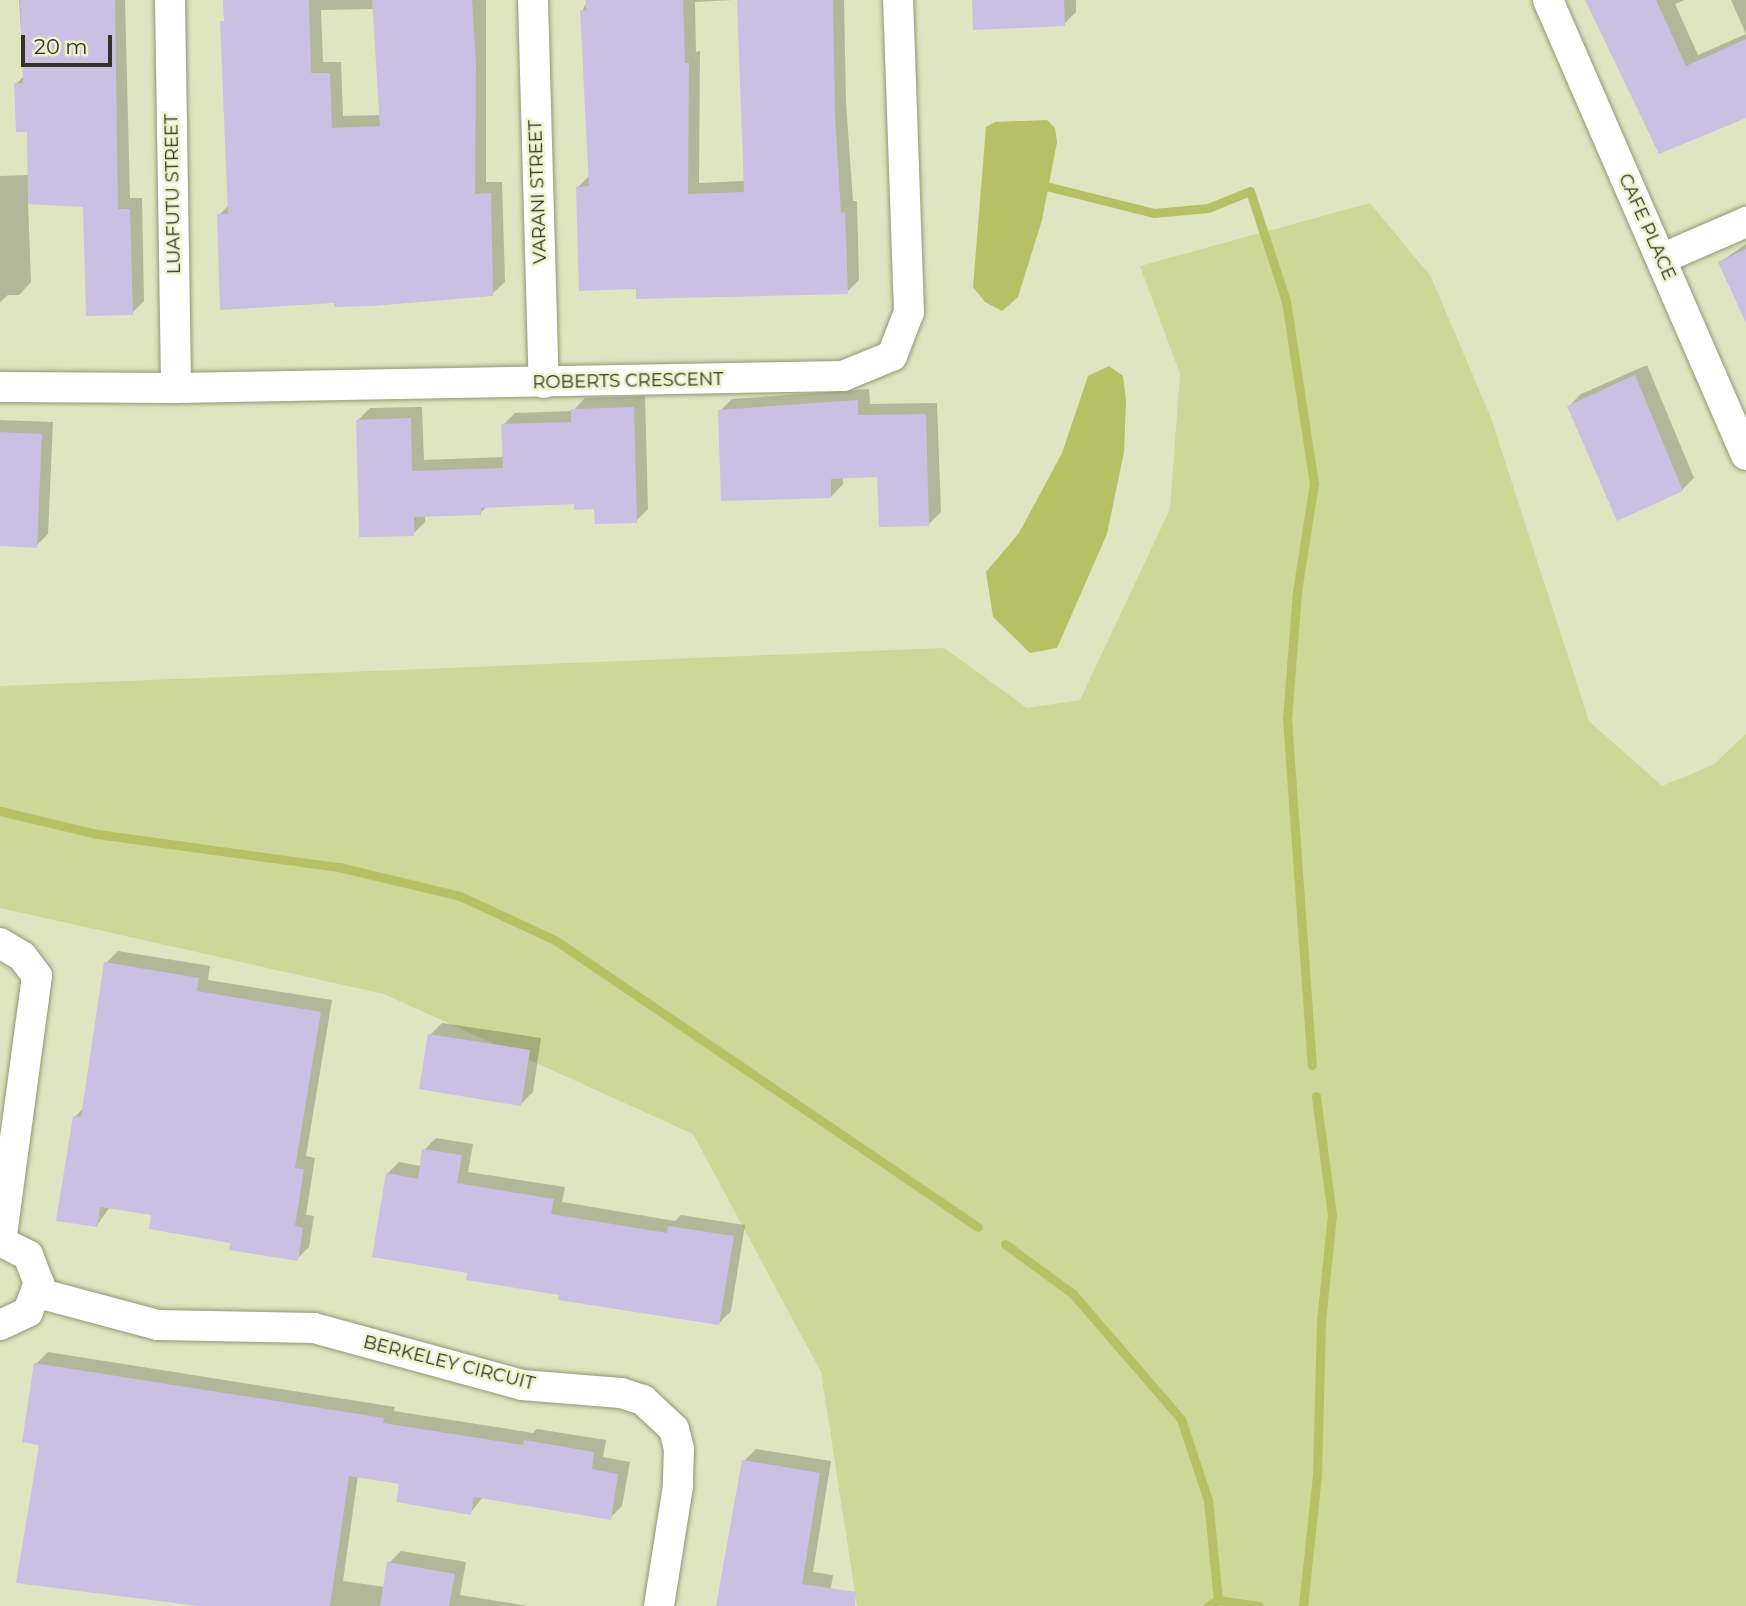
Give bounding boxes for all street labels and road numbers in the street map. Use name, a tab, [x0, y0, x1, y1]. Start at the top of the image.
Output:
street label: LUAFUTU STREET	[161, 114, 185, 274]
street label: VARANI STREET	[525, 120, 551, 264]
street label: CAFE PLACE	[1614, 170, 1680, 284]
street label: ROBERTS CRESCENT	[532, 369, 724, 393]
street label: BERKELEY CIRCUIT	[361, 1331, 537, 1395]

